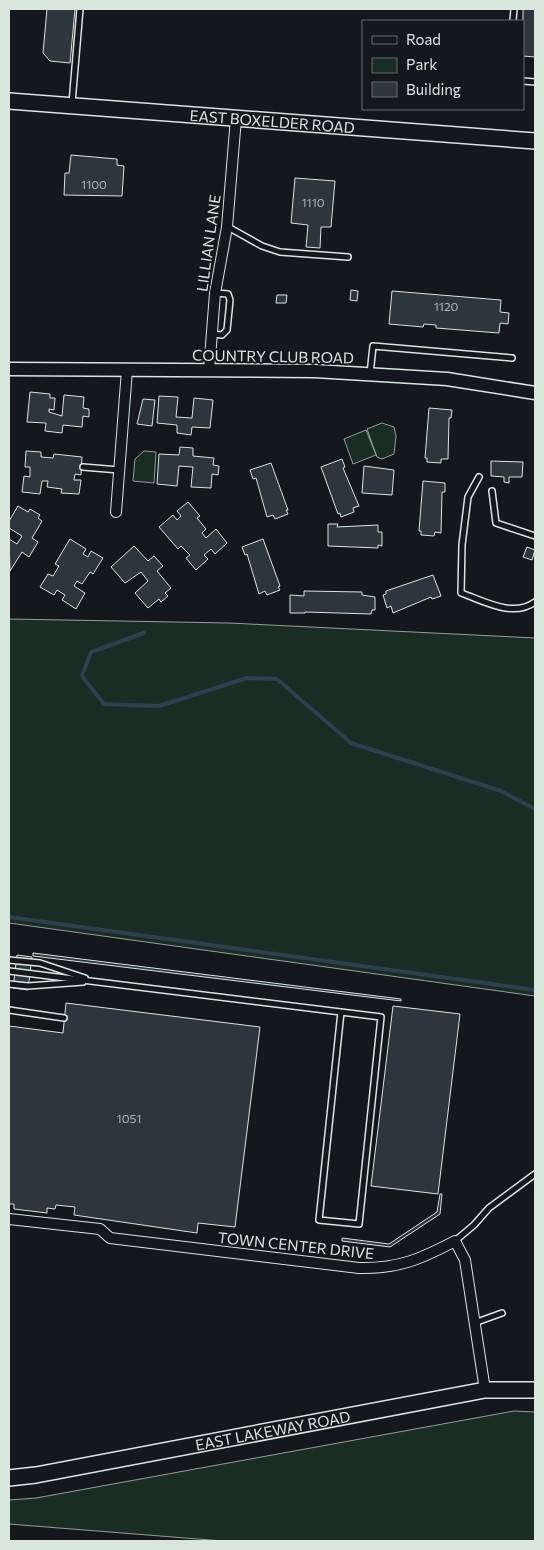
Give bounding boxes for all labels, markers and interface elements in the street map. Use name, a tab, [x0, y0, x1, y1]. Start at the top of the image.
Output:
legend	[362, 20, 524, 110]
text: Road	[406, 30, 441, 48]
text: Park	[406, 55, 437, 73]
text: Building	[406, 80, 461, 98]
street label: EAST BOXELDER ROAD	[189, 106, 355, 136]
house number: 1100	[81, 177, 107, 191]
street label: LILLIAN LANE	[192, 193, 224, 293]
house number: 1110	[301, 195, 325, 209]
house number: 1120	[434, 299, 459, 313]
street label: COUNTRY CLUB ROAD	[192, 346, 354, 366]
house number: 1051	[117, 1111, 141, 1125]
street label: TOWN CENTER DRIVE	[217, 1228, 375, 1262]
street label: EAST LAKEWAY ROAD	[194, 1407, 352, 1454]

